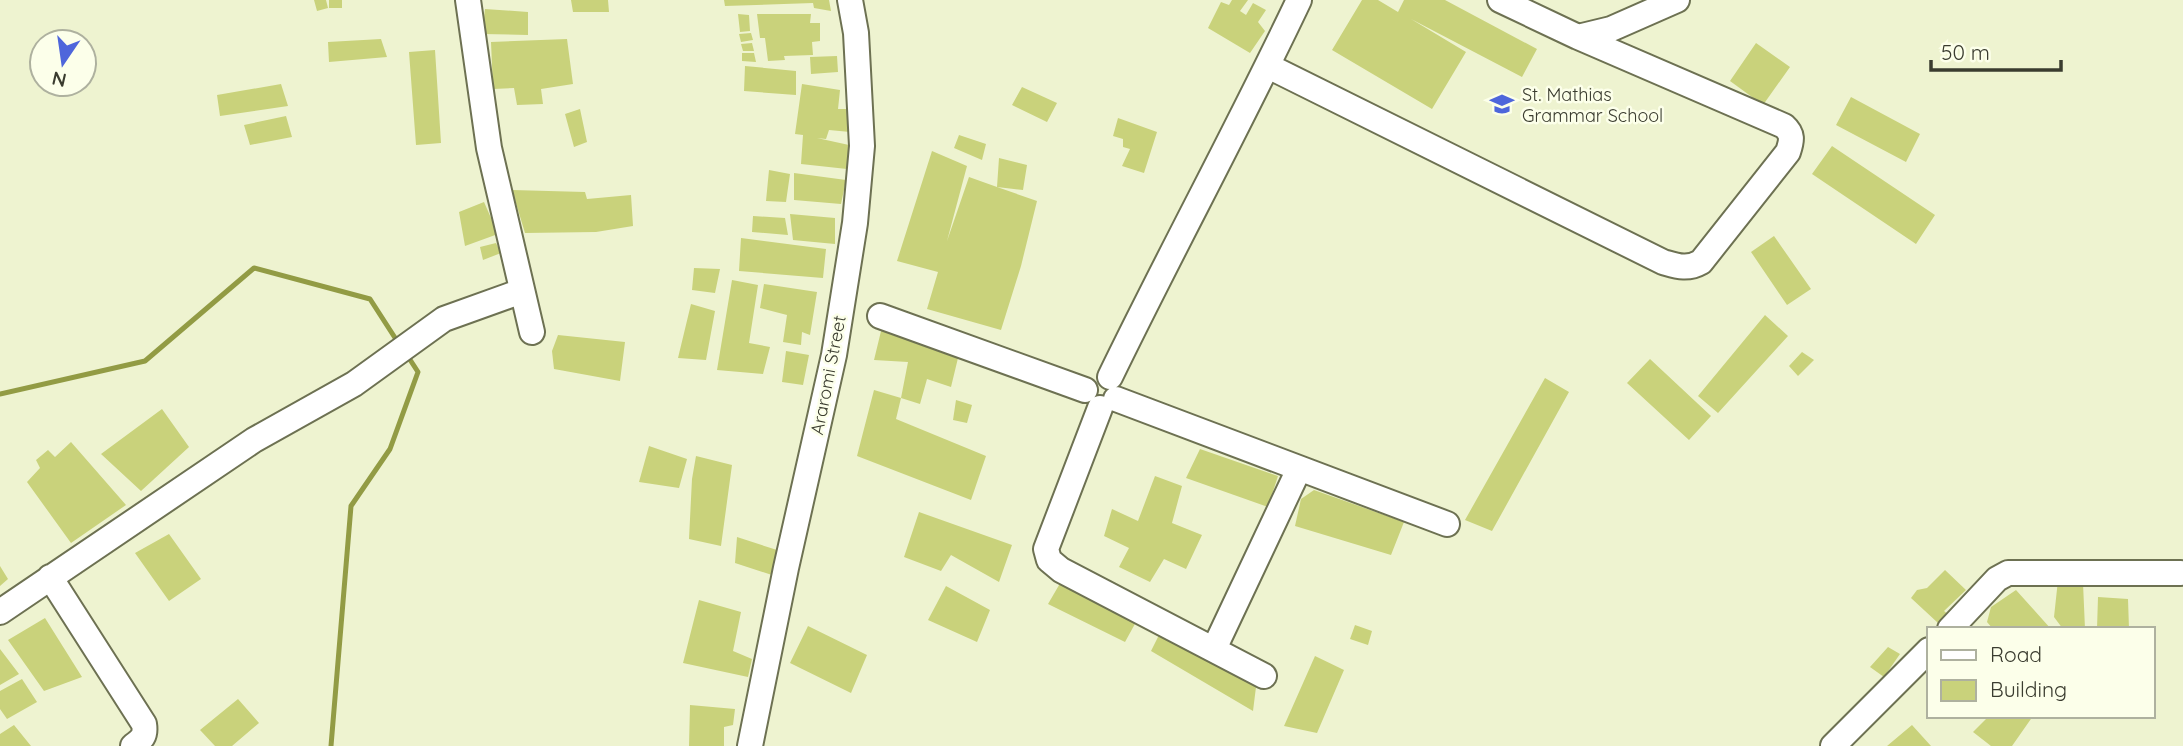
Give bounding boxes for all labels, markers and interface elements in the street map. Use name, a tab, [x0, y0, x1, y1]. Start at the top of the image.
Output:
north arrow	[28, 28, 98, 98]
scale bar	[1931, 28, 2060, 72]
text: 50 m	[1941, 39, 1990, 65]
text: N	[50, 66, 69, 93]
place label: St. Mathias Grammar School	[1522, 83, 1663, 127]
school or university icon: St. Mathias Grammar School	[1488, 90, 1516, 118]
street label: Araromi Street	[805, 313, 851, 437]
legend	[1927, 627, 2155, 718]
text: Road	[1990, 641, 2042, 667]
text: Building	[1990, 676, 2067, 702]

